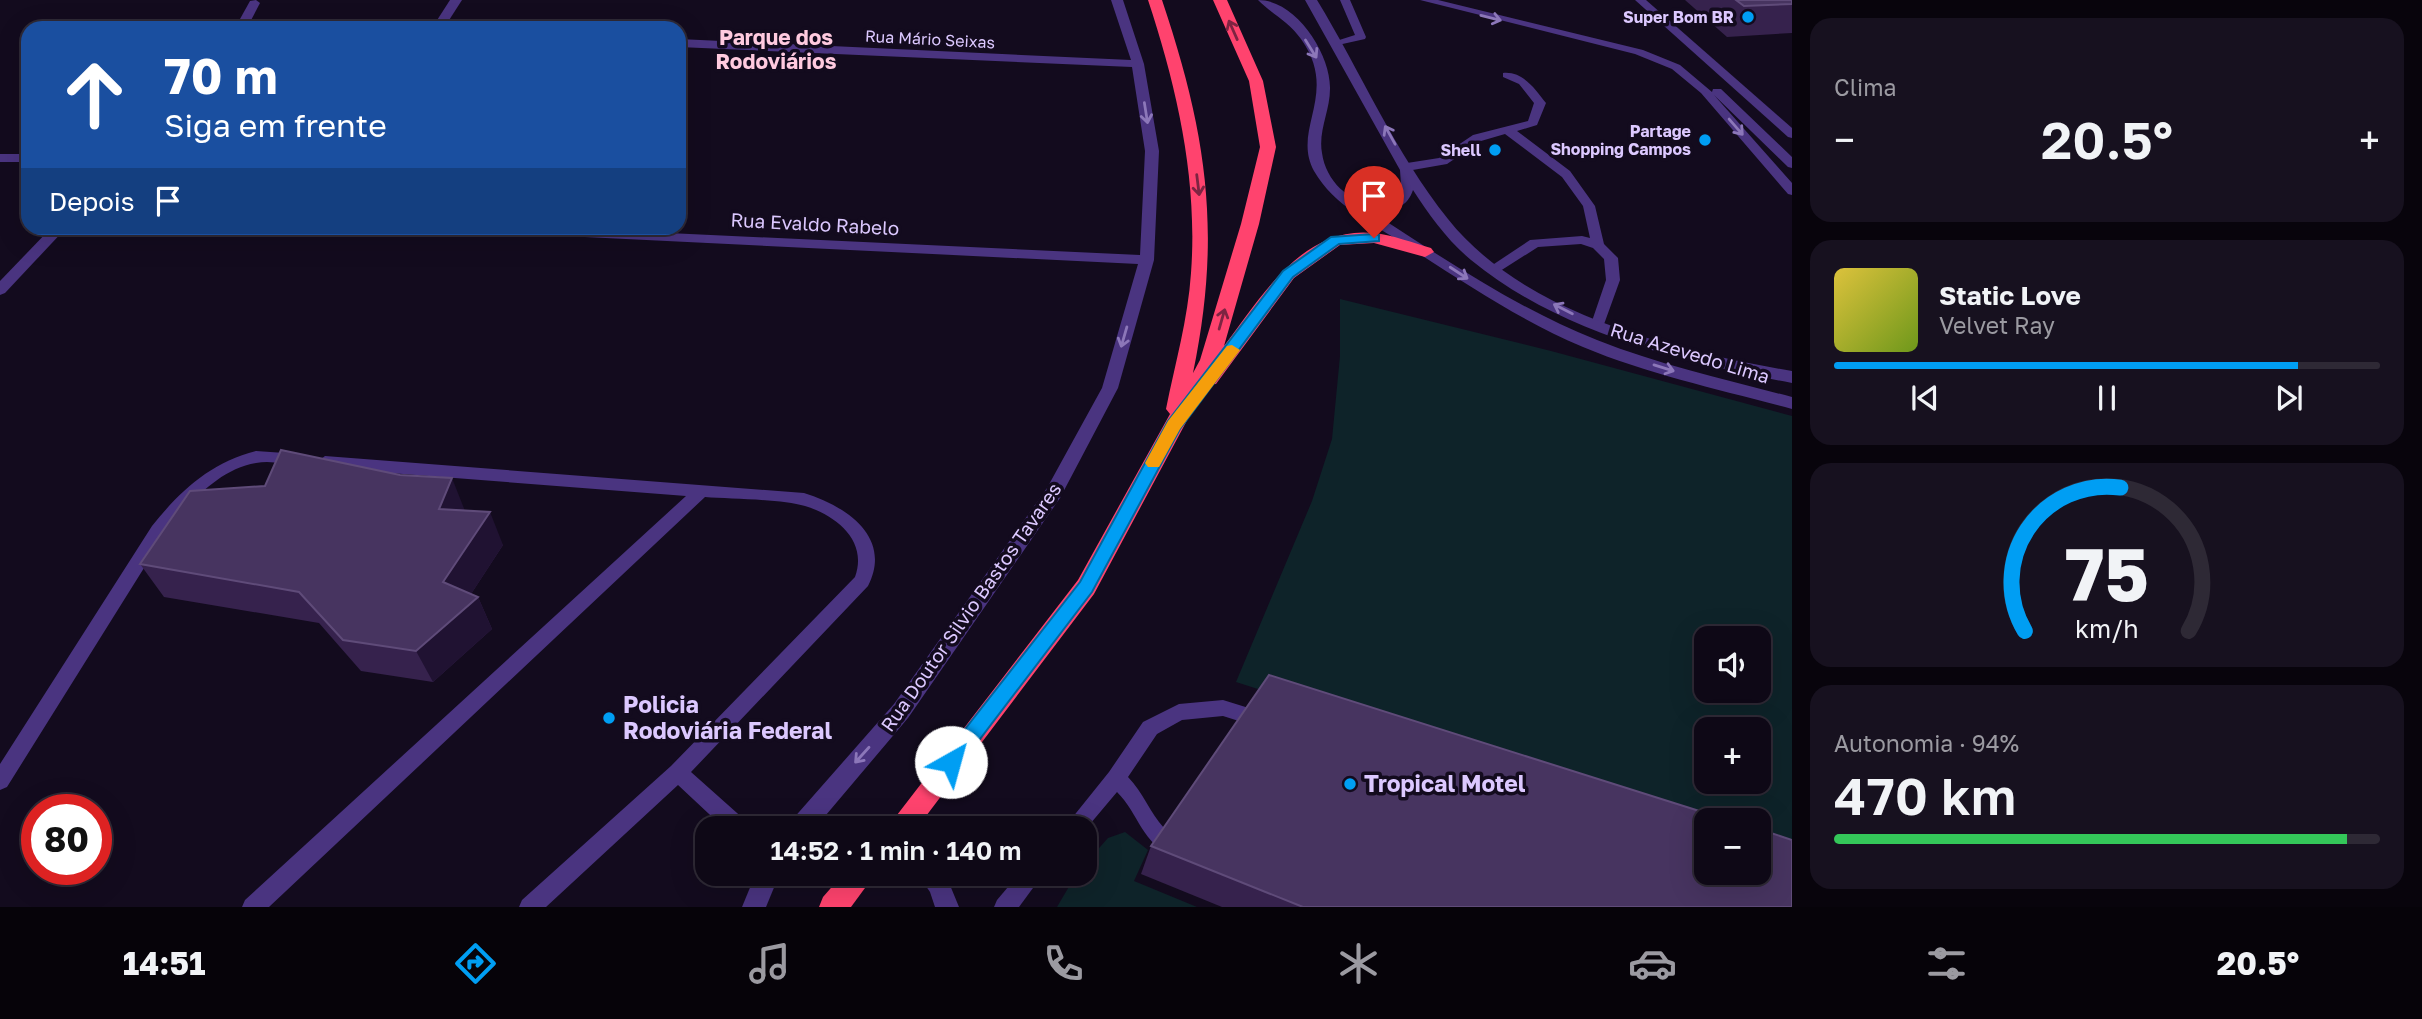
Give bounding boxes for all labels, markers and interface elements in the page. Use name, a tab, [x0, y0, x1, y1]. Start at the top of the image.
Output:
place label: Super Bom BR	[1623, 7, 1734, 27]
marker: Super Bom BR	[1740, 9, 1756, 25]
one-way arrow	[1479, 12, 1502, 25]
one-way arrow	[1226, 20, 1239, 41]
district label: Parque dos Rodoviários	[716, 24, 837, 74]
street label: Rua Mário Seixas	[864, 26, 996, 52]
one-way arrow	[1304, 38, 1318, 58]
text: 70 m	[164, 46, 278, 105]
icon: ahead	[49, 49, 140, 140]
text: Clima	[1834, 73, 1897, 101]
one-way arrow	[1140, 101, 1153, 124]
text: Siga em frente	[164, 106, 387, 144]
text: 20.5°	[2041, 108, 2173, 170]
text: −	[1834, 117, 1855, 162]
text: +	[2359, 117, 2380, 162]
one-way arrow	[1728, 118, 1744, 136]
place label: Partage Shopping Campos	[1550, 121, 1691, 159]
one-way arrow	[1383, 126, 1397, 146]
marker: Partage Shopping Campos	[1697, 132, 1713, 148]
place label: Shell	[1440, 140, 1482, 160]
marker: Shell	[1487, 142, 1503, 158]
pin	[1344, 166, 1404, 238]
one-way arrow	[1191, 173, 1204, 196]
icon: arrive	[1355, 177, 1393, 215]
icon: arrive	[149, 182, 187, 220]
text: Depois	[49, 186, 135, 217]
street label: Rua Evaldo Rabelo	[730, 208, 900, 239]
one-way arrow	[1448, 266, 1468, 280]
text: Static Love	[1939, 280, 2081, 311]
one-way arrow	[1553, 302, 1574, 316]
one-way arrow	[1216, 308, 1229, 330]
text: Velvet Ray	[1939, 311, 2055, 339]
street label: Rua Azevedo Lima	[1608, 317, 1773, 388]
one-way arrow	[1117, 326, 1130, 348]
one-way arrow	[1653, 362, 1675, 375]
icon: previous	[1906, 379, 1944, 417]
icon: pause	[2088, 379, 2126, 417]
icon: next	[2270, 379, 2308, 417]
street label: Rua Doutor Silvio Bastos Tavares	[876, 478, 1066, 736]
text: 75	[2065, 530, 2149, 617]
text: km/h	[2075, 612, 2139, 643]
map controls	[1694, 626, 1771, 885]
button: sound	[1694, 626, 1771, 703]
place label: Policia Rodoviária Federal	[623, 690, 832, 744]
marker: Policia Rodoviária Federal	[601, 710, 617, 726]
button: +	[1694, 717, 1771, 794]
position arrow	[914, 725, 988, 799]
text: Autonomia · 94%	[1834, 729, 2019, 757]
one-way arrow	[854, 746, 870, 764]
text: 470 km	[1834, 764, 2016, 826]
place label: Tropical Motel	[1364, 769, 1526, 797]
marker: Tropical Motel	[1342, 776, 1358, 792]
speed limit sign: 80	[21, 794, 112, 885]
button: −	[1694, 808, 1771, 885]
text: 14:52 · 1 min · 140 m	[770, 835, 1022, 866]
icon: directions	[451, 939, 500, 988]
icon: music	[745, 939, 794, 988]
icon: phone	[1039, 939, 1088, 988]
icon: climate	[1334, 939, 1383, 988]
icon: car	[1628, 939, 1677, 988]
icon: filters	[1922, 939, 1971, 988]
text: 14:51	[123, 944, 205, 982]
text: 20.5°	[2217, 944, 2299, 982]

